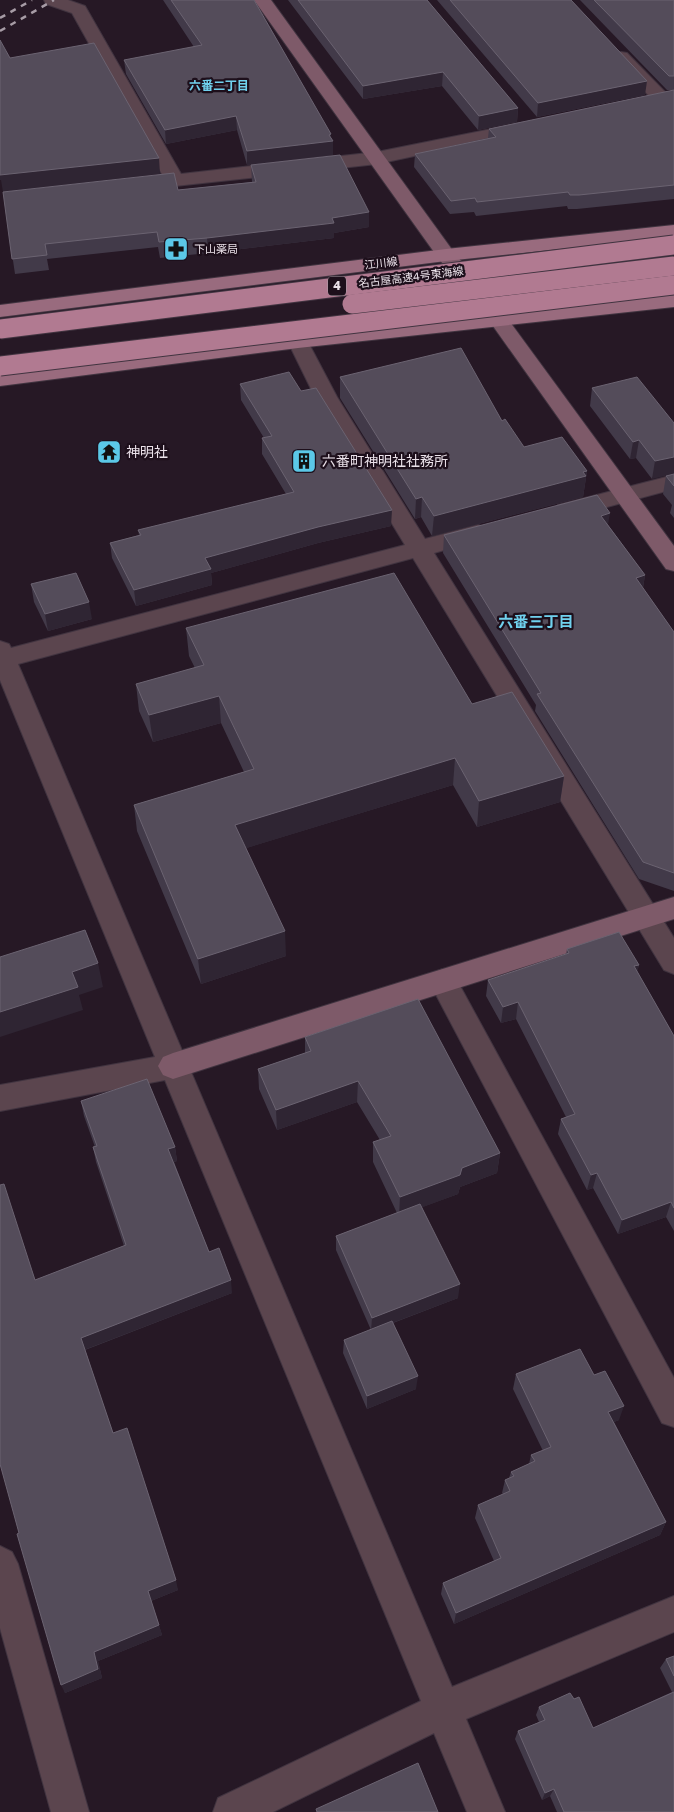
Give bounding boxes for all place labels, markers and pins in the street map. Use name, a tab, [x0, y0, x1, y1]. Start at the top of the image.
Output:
pharmacy icon: 下山薬局	[163, 236, 189, 262]
place label: 下山薬局	[194, 242, 238, 255]
temple icon: 神明社	[96, 439, 122, 465]
place label: 神明社	[126, 443, 168, 460]
building icon: 六番町神明社社務所	[291, 448, 317, 474]
place label: 六番町神明社社務所	[322, 452, 448, 469]

